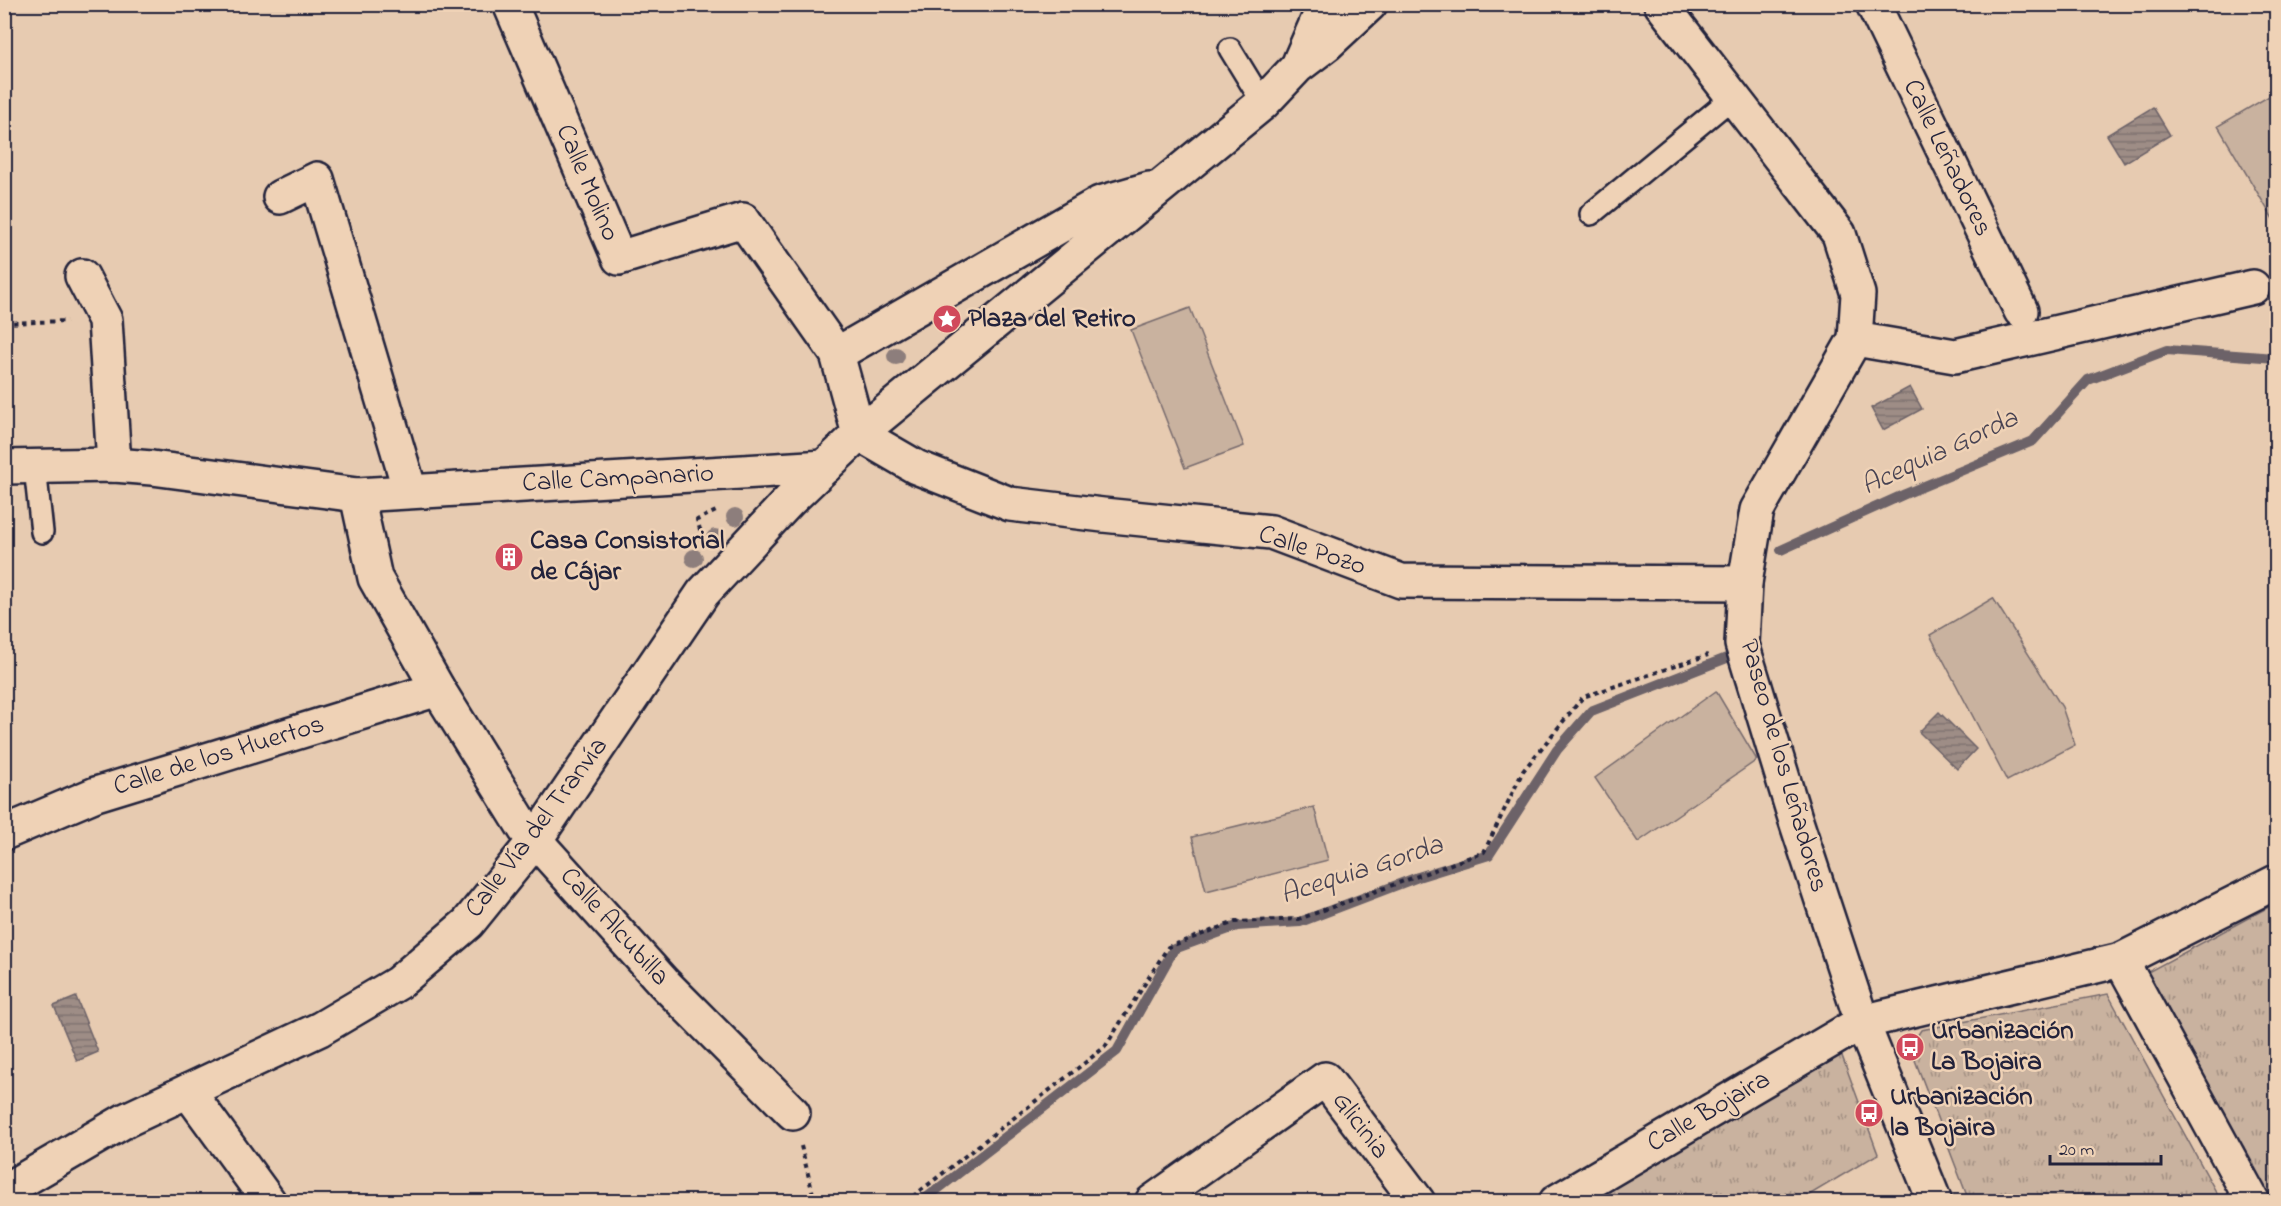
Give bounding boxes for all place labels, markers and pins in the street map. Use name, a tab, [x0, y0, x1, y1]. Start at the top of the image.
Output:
place label: Plaza del Retiro	[968, 300, 1136, 339]
place icon: Plaza del Retiro	[931, 303, 963, 335]
place label: Casa Consistorial de Cájar	[530, 522, 724, 592]
building icon: Casa Consistorial de Cájar	[493, 541, 525, 573]
place label: Urbanización La Bojaira	[1931, 1012, 2074, 1082]
bus stop icon: Urbanización La Bojaira	[1894, 1031, 1926, 1063]
place label: Urbanización la Bojaira	[1890, 1078, 2033, 1148]
bus stop icon: Urbanización la Bojaira	[1853, 1097, 1885, 1129]

